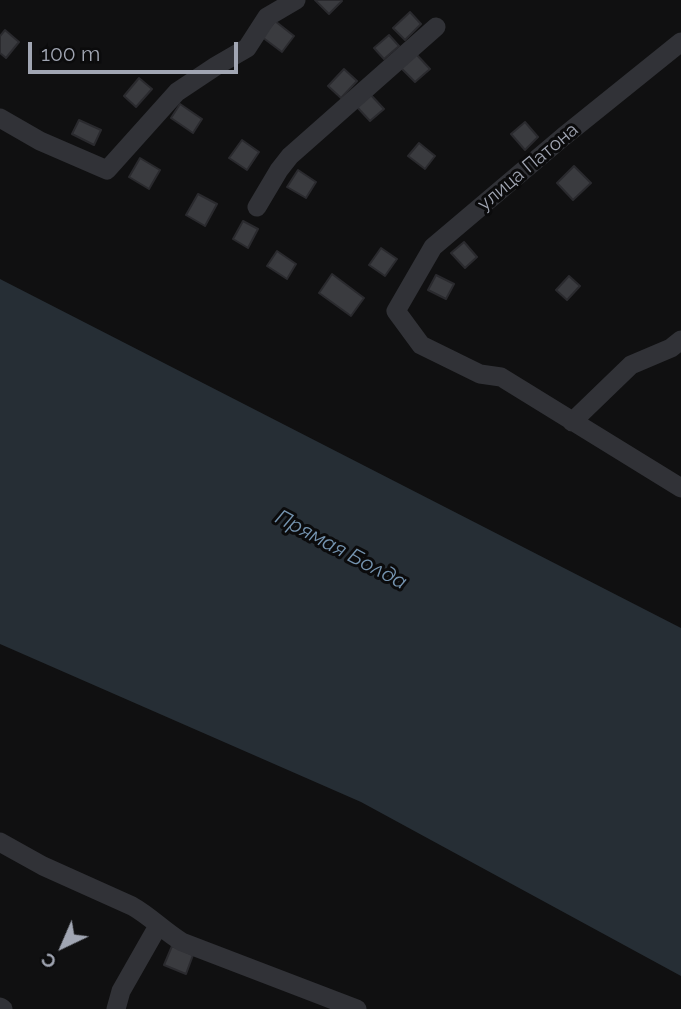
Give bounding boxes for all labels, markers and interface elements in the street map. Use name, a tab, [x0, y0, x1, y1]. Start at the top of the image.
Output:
scale bar	[32, 28, 242, 72]
text: 100 m	[41, 41, 100, 66]
street label: улица Патона	[473, 118, 583, 216]
water label: Прямая Болда	[271, 505, 411, 595]
north arrow	[28, 911, 98, 981]
text: С	[36, 949, 61, 974]

